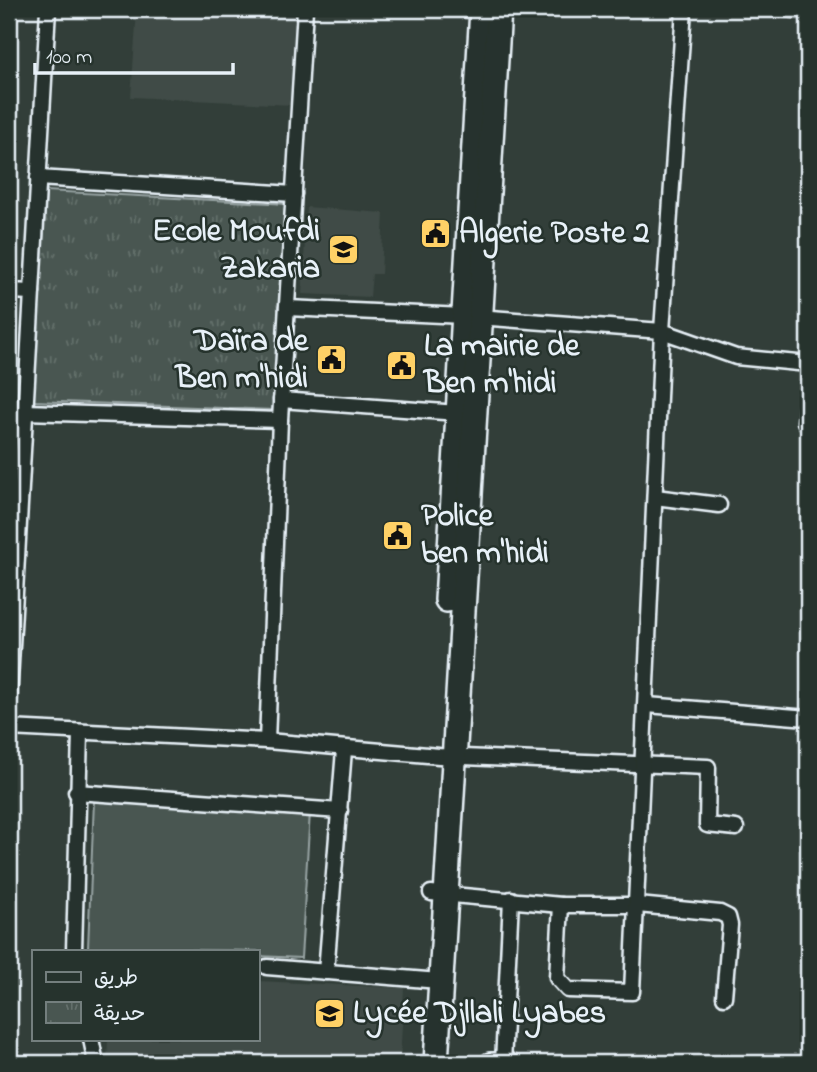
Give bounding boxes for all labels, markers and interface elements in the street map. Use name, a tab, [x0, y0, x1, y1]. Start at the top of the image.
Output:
scale bar	[35, 32, 233, 76]
text: 100 m	[46, 43, 92, 73]
place label: Ecole Moufdi Zakaria	[152, 209, 320, 293]
place label: Algerie Poste 2	[459, 211, 649, 259]
public building icon: Algerie Poste 2	[419, 217, 453, 251]
school or university icon: Ecole Moufdi Zakaria	[326, 233, 360, 267]
place label: Daïra de Ben m'hidi	[173, 319, 310, 403]
place label: La mairie de Ben m'hidi	[422, 324, 581, 408]
public building icon: Daïra de Ben m'hidi	[314, 343, 348, 377]
public building icon: La mairie de Ben m'hidi	[384, 348, 418, 382]
place label: Police ben m'hidi	[421, 494, 549, 578]
public building icon: Police ben m'hidi	[381, 518, 415, 552]
legend	[32, 950, 259, 1040]
text: طريق	[94, 964, 138, 994]
place label: Lycée Djllali Lyabes	[353, 991, 606, 1039]
school or university icon: Lycée Djllali Lyabes	[313, 997, 347, 1031]
text: حديقة	[94, 1000, 145, 1030]

